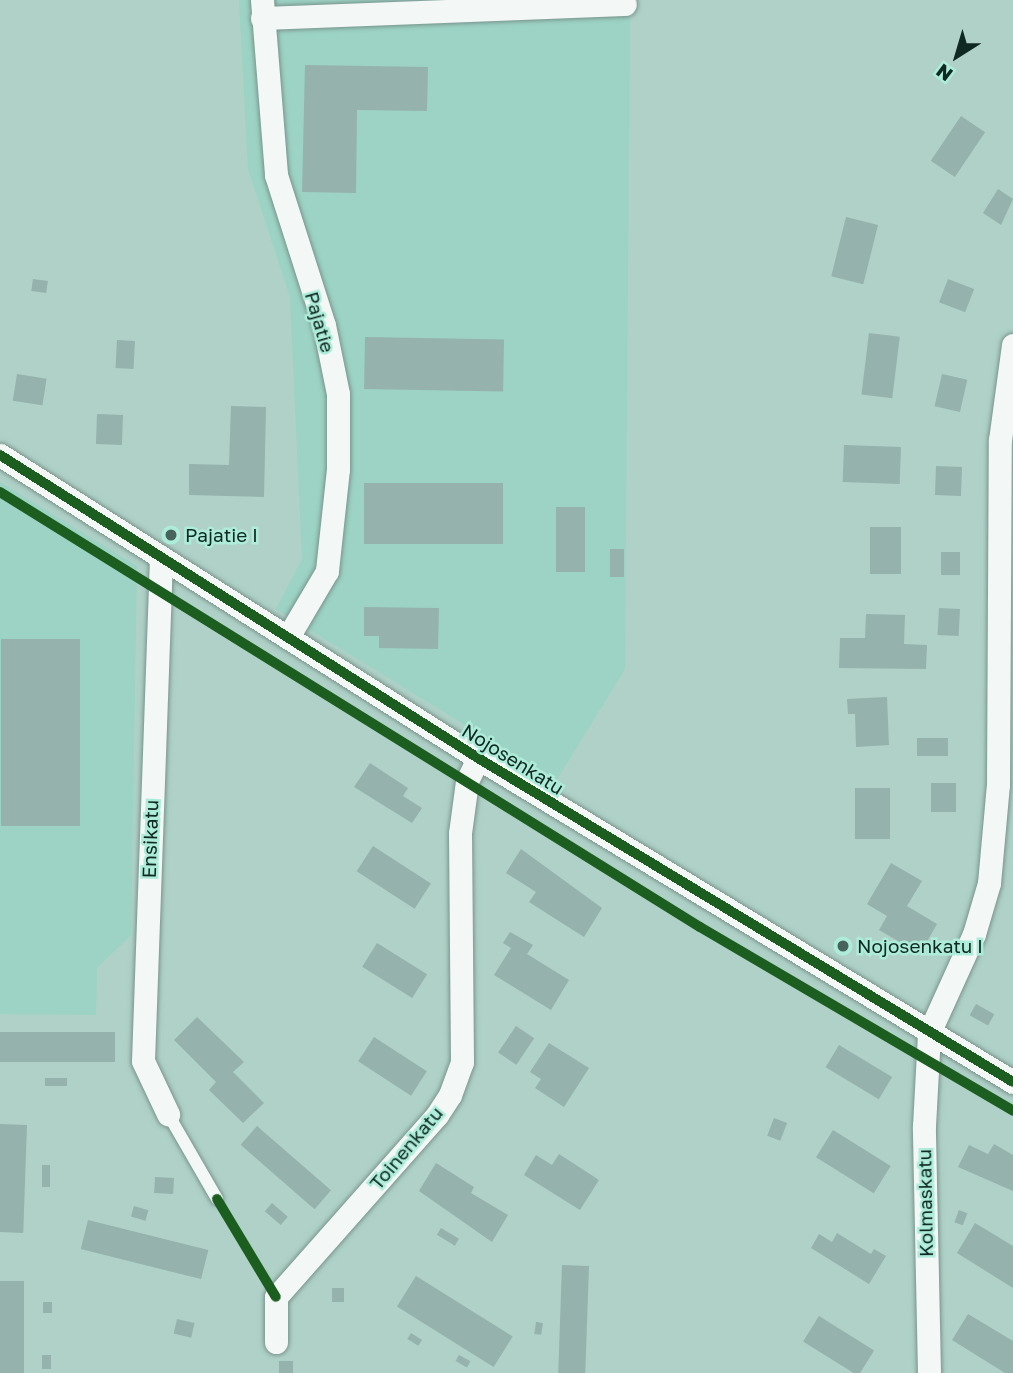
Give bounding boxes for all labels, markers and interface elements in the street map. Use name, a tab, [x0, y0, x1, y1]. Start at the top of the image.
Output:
north arrow	[922, 21, 992, 91]
text: N	[931, 60, 957, 87]
street label: Pajatie	[300, 289, 340, 355]
place label: Pajatie I	[185, 524, 258, 546]
marker: Pajatie I	[163, 527, 179, 543]
street label: Nojosenkatu	[458, 719, 568, 799]
street label: Ensikatu	[137, 799, 163, 879]
place label: Nojosenkatu I	[857, 935, 983, 957]
marker: Nojosenkatu I	[835, 938, 851, 954]
street label: Toinenkatu	[365, 1102, 447, 1194]
street label: Kolmaskatu	[913, 1149, 937, 1257]

